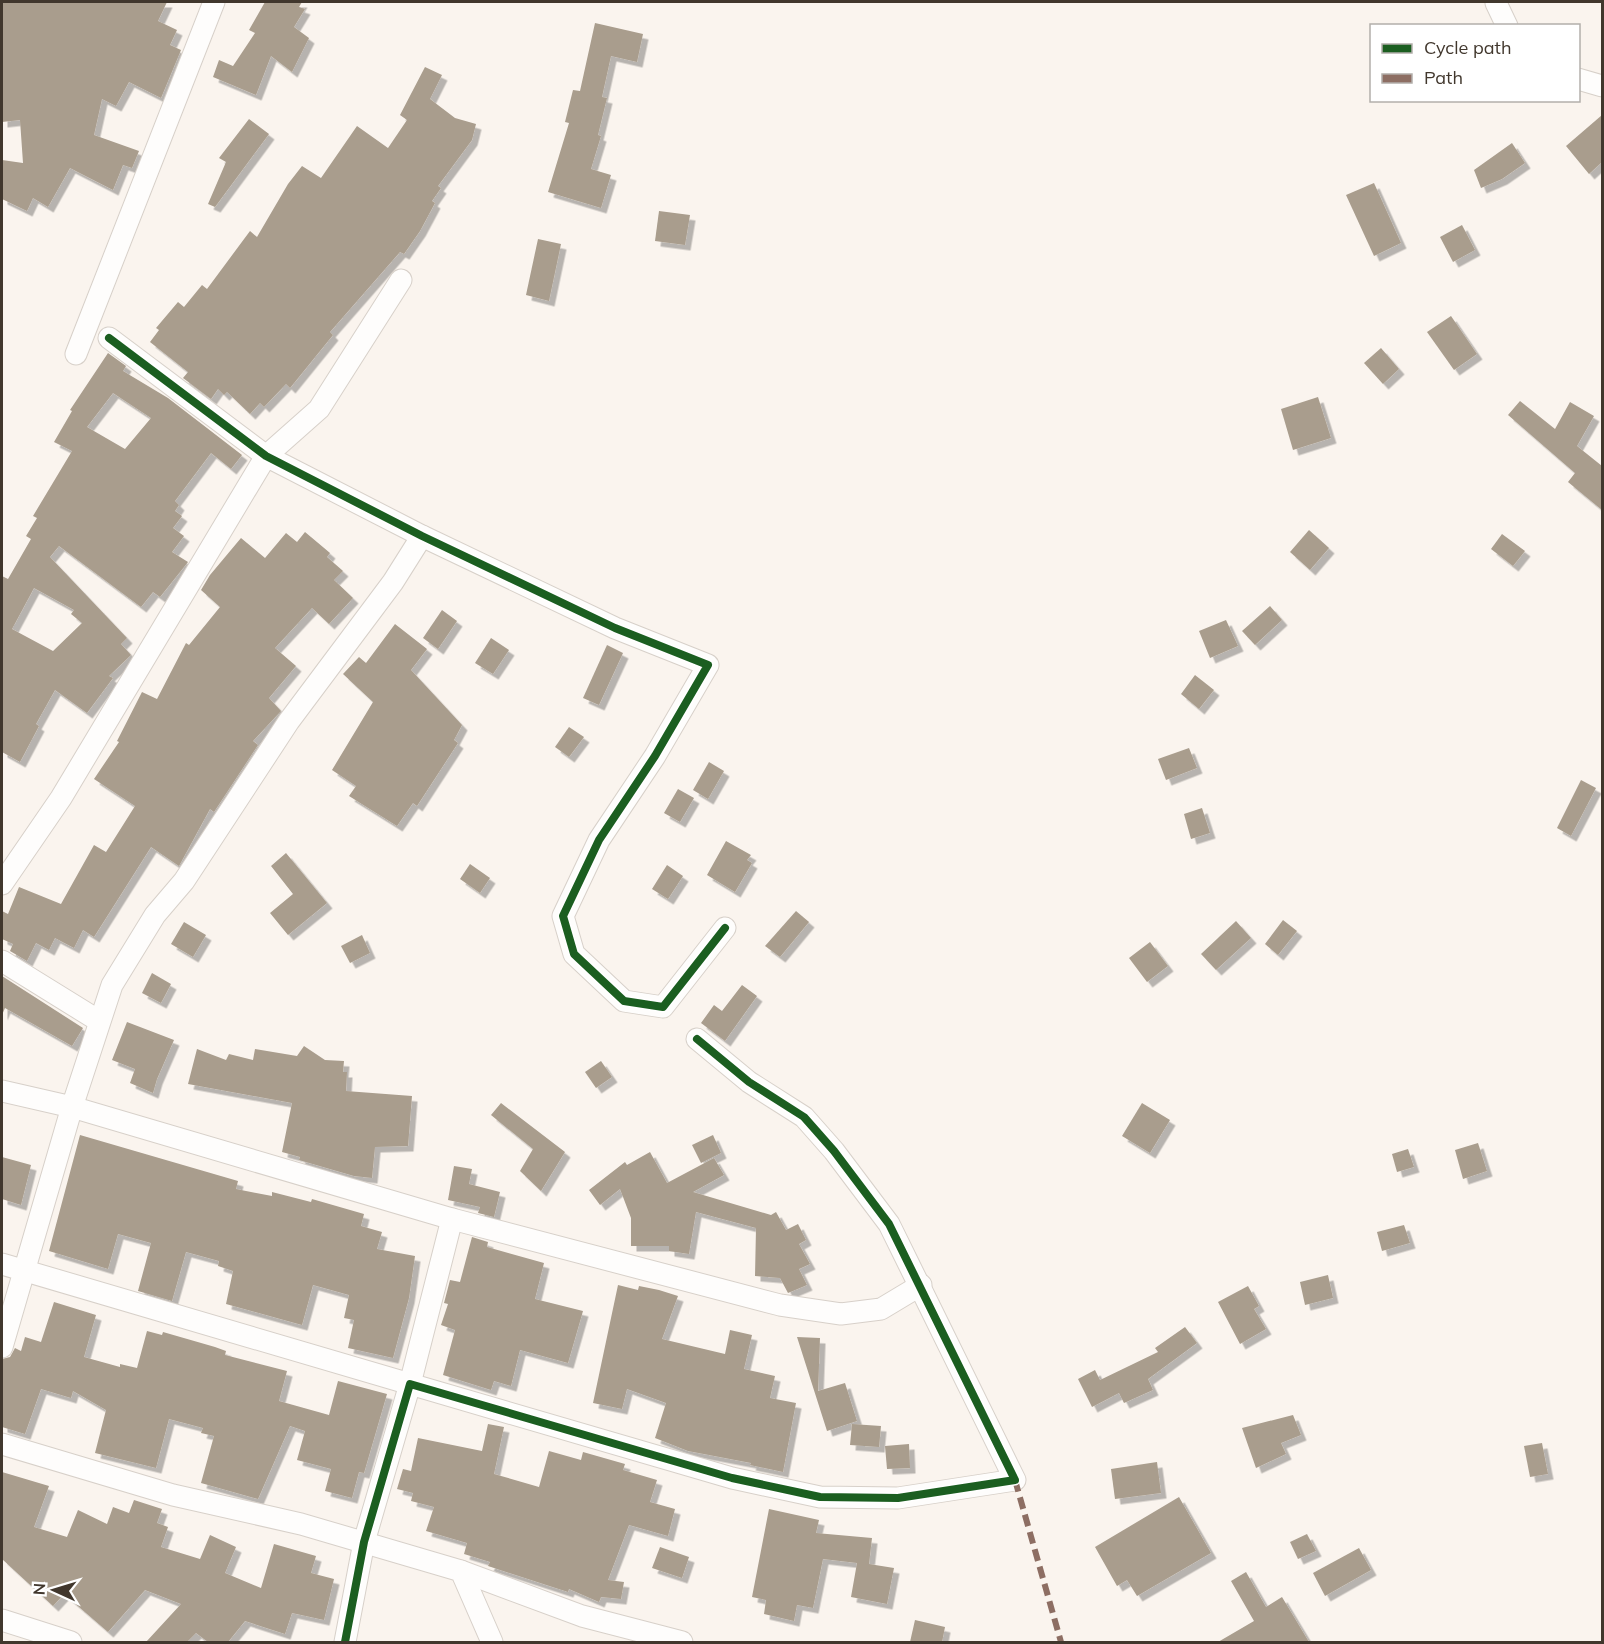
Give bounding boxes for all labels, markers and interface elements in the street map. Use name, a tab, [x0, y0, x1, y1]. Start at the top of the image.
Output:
legend	[1370, 24, 1580, 102]
text: Cycle path	[1424, 36, 1511, 59]
text: Path	[1424, 66, 1463, 89]
north arrow	[24, 1560, 84, 1620]
text: N	[29, 1582, 49, 1596]

